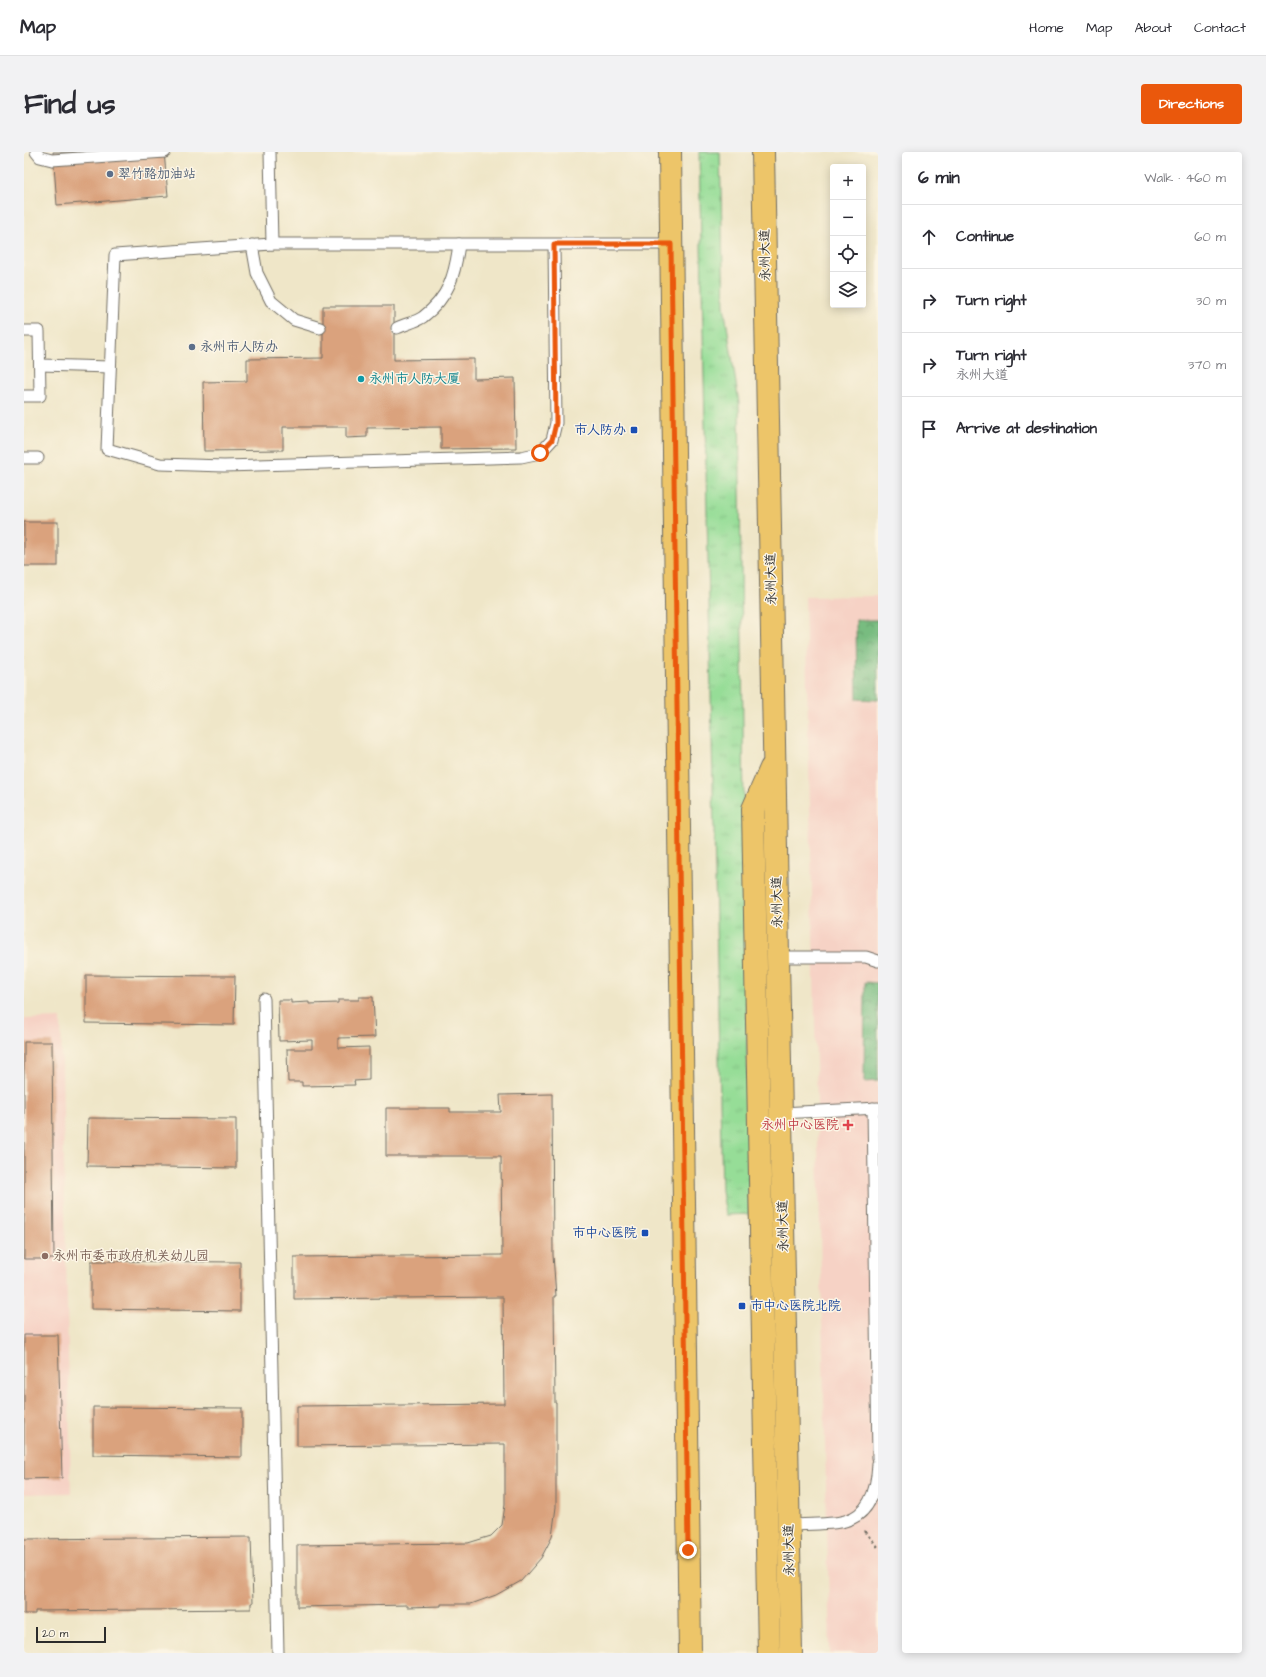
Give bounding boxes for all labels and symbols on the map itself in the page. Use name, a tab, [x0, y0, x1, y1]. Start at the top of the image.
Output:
place label: 翠竹路加油站	[118, 165, 196, 183]
marker: 翠竹路加油站	[105, 169, 115, 179]
street label: 永州大道	[756, 229, 774, 281]
place label: 永州市人防办	[200, 338, 278, 356]
marker: 永州市人防办	[187, 342, 197, 352]
place label: 永州市人防大厦	[369, 370, 460, 388]
marker: 永州市人防大厦	[356, 374, 366, 384]
place label: 市人防办	[574, 421, 626, 439]
marker: 市人防办	[629, 425, 639, 435]
route start	[531, 444, 549, 462]
street label: 永州大道	[762, 553, 780, 605]
street label: 永州大道	[768, 876, 786, 928]
place label: 永州中心医院	[761, 1116, 839, 1134]
marker: 永州中心医院	[842, 1119, 854, 1131]
street label: 永州大道	[774, 1200, 792, 1252]
place label: 市中心医院	[572, 1224, 637, 1242]
marker: 市中心医院	[640, 1228, 650, 1238]
place label: 永州市委市政府机关幼儿园	[53, 1247, 209, 1265]
marker: 永州市委市政府机关幼儿园	[40, 1251, 50, 1261]
place label: 市中心医院北院	[750, 1297, 841, 1315]
marker: 市中心医院北院	[737, 1301, 747, 1311]
street label: 永州大道	[780, 1524, 798, 1576]
route end	[679, 1541, 697, 1559]
scale bar	[36, 1625, 106, 1644]

